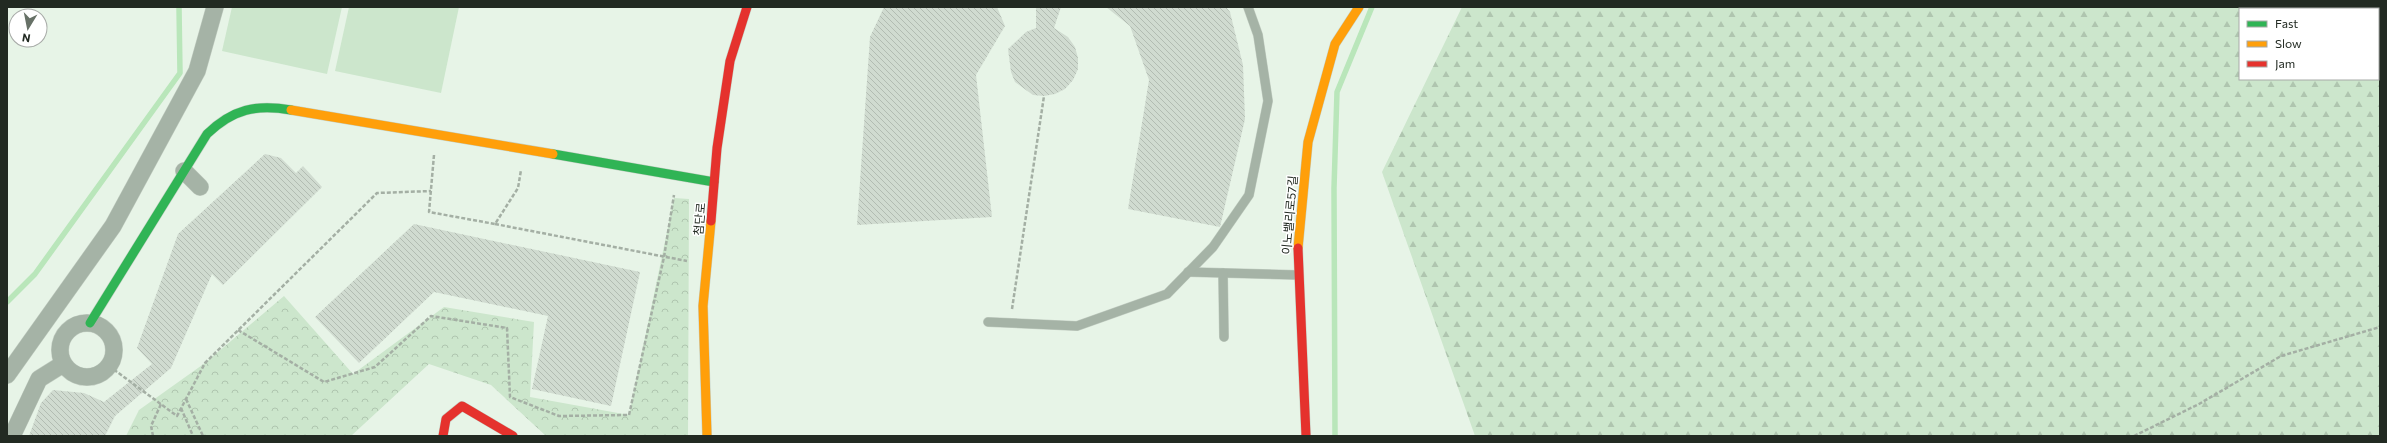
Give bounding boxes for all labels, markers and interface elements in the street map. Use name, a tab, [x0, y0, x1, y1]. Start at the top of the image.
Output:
north arrow	[8, 8, 48, 48]
legend	[2239, 8, 2379, 80]
text: Fast	[2275, 16, 2298, 30]
text: N	[21, 31, 31, 45]
text: Slow	[2275, 36, 2302, 50]
text: Jam	[2275, 56, 2295, 71]
street label: 이노밸리로57길	[1279, 175, 1299, 255]
street label: 첨단로	[691, 202, 707, 236]

